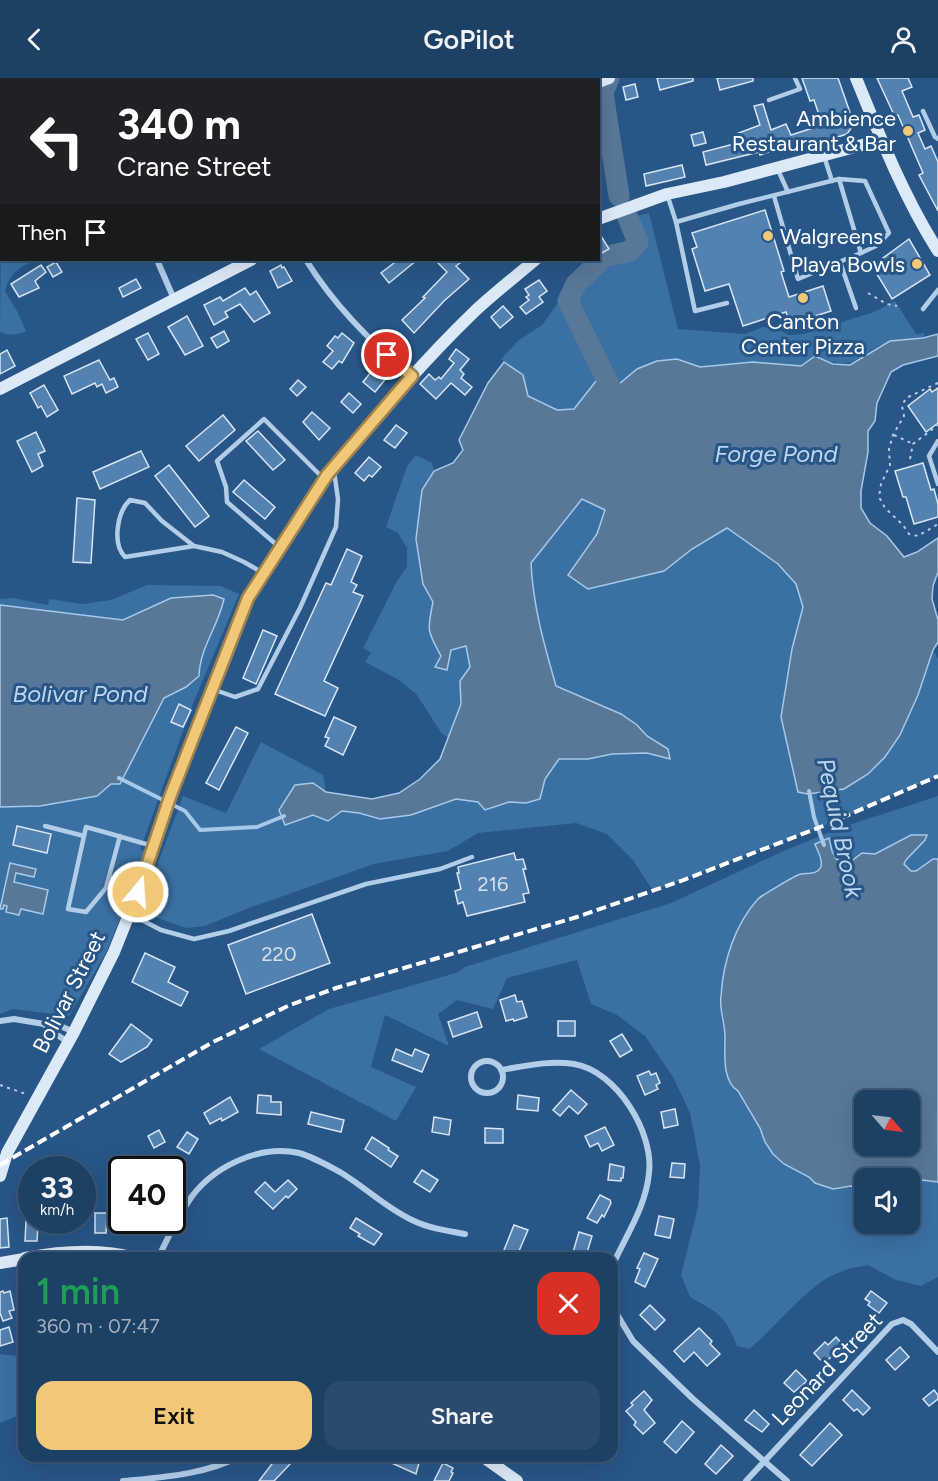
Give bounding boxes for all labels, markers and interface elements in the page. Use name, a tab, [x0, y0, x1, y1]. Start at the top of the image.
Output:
icon: back	[18, 23, 51, 56]
text: GoPilot	[423, 23, 515, 56]
icon: person	[887, 23, 920, 56]
text: 340 m	[117, 99, 241, 150]
icon: left	[18, 102, 96, 180]
place label: Ambience Restaurant & Bar	[732, 105, 897, 157]
marker: Ambience Restaurant & Bar	[901, 124, 915, 138]
text: Crane Street	[117, 150, 271, 183]
icon: arrive	[79, 216, 112, 249]
text: Then	[18, 219, 67, 246]
place label: Walgreens	[780, 223, 883, 250]
marker: Walgreens	[761, 229, 775, 243]
place label: Playa Bowls	[790, 251, 905, 278]
marker: Playa Bowls	[910, 257, 924, 271]
marker: Canton Center Pizza	[796, 291, 810, 305]
place label: Canton Center Pizza	[741, 308, 865, 360]
pin	[361, 329, 412, 380]
icon: arrive	[370, 338, 403, 371]
water label: Forge Pond	[714, 439, 838, 468]
water label: Bolivar Pond	[12, 679, 148, 708]
water label: Pequid Brook	[811, 755, 869, 902]
position arrow	[106, 860, 170, 924]
house number: 216	[478, 872, 508, 896]
street label: Bolivar Street	[27, 927, 111, 1057]
house number: 220	[261, 942, 297, 966]
north arrow	[854, 1090, 920, 1156]
map controls	[854, 1090, 920, 1234]
speed limit sign: 40	[108, 1156, 186, 1234]
button: sound	[854, 1168, 920, 1234]
text: 33	[40, 1169, 74, 1206]
text: km/h	[40, 1201, 74, 1219]
text: 1 min	[36, 1270, 120, 1313]
button: close	[537, 1272, 600, 1335]
street label: Leonard Street	[766, 1307, 888, 1431]
text: 360 m · 07:47	[36, 1314, 160, 1338]
button: Exit	[36, 1381, 312, 1450]
button: Share	[324, 1381, 600, 1450]

